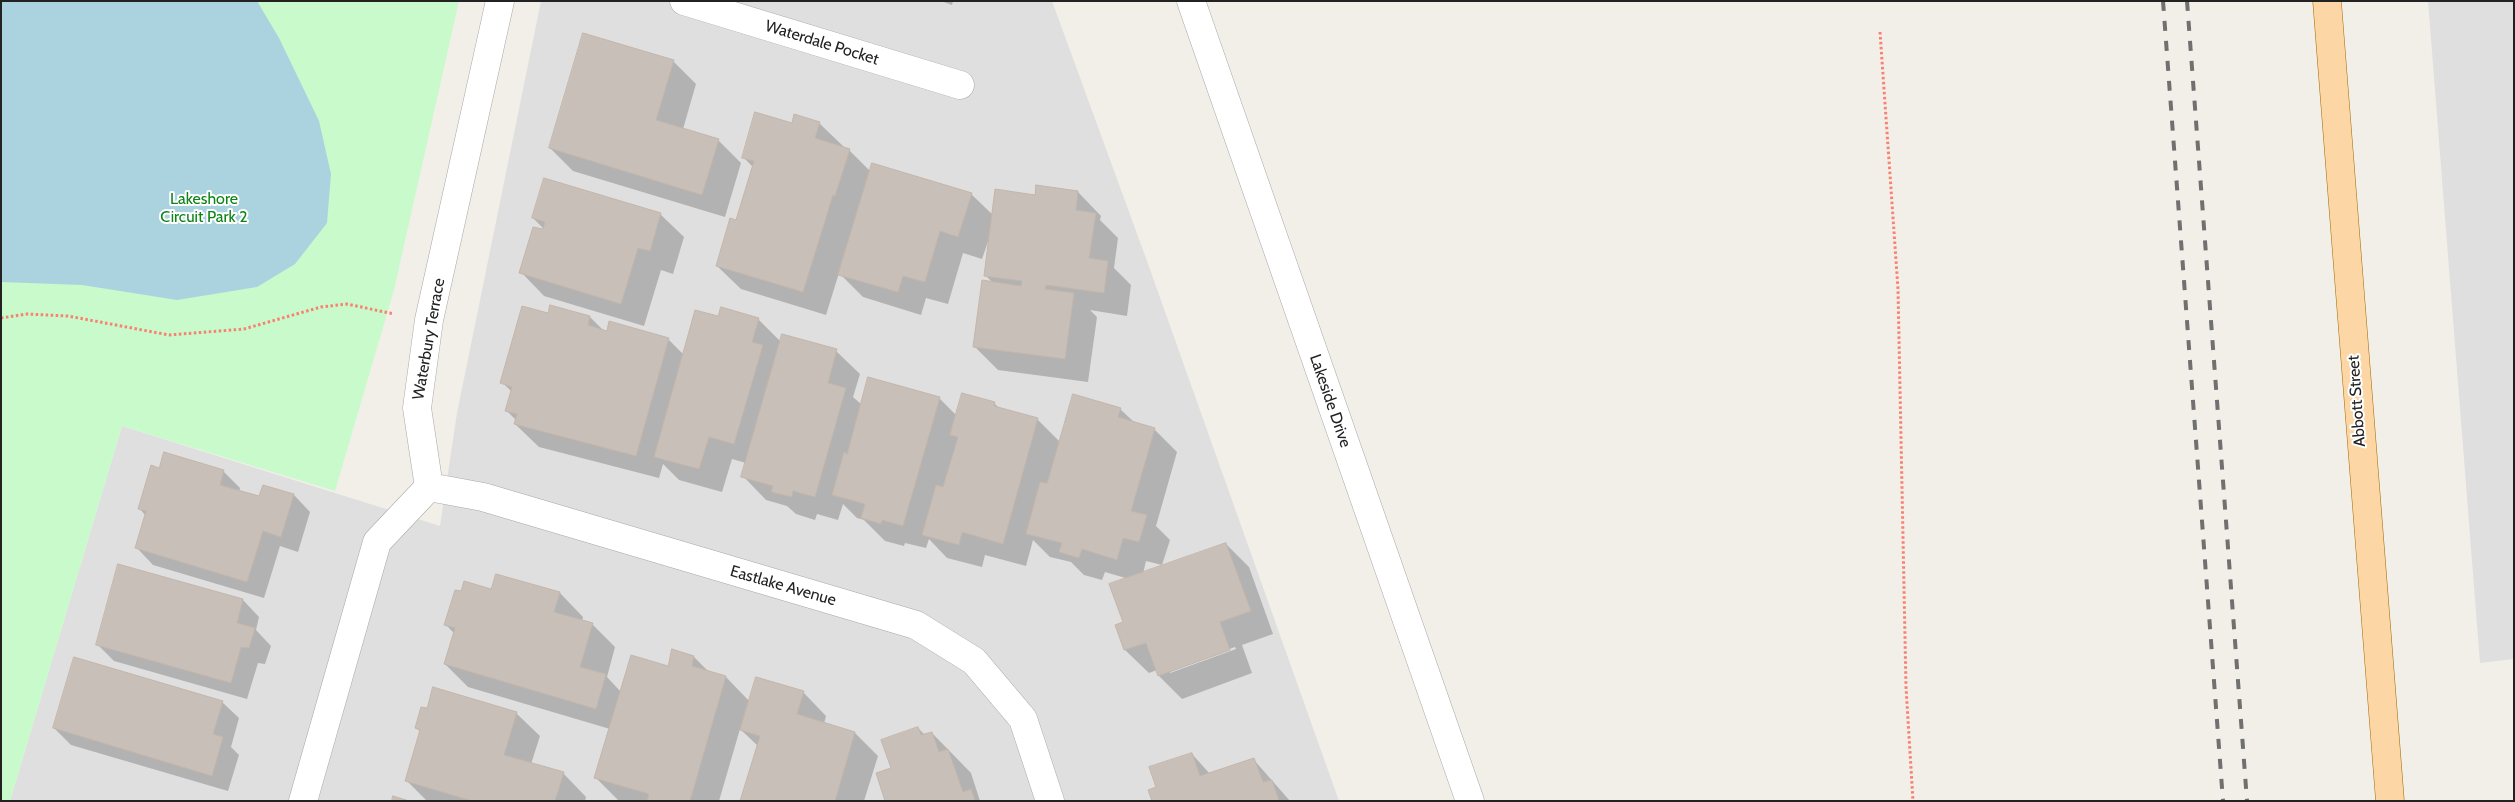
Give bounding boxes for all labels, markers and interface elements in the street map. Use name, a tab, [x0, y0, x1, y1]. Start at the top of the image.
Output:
street label: Waterdale Pocket	[763, 17, 881, 69]
park label: Lakeshore Circuit Park 2	[160, 189, 248, 227]
street label: Waterbury Terrace	[409, 277, 449, 401]
street label: Lakeside Drive	[1305, 352, 1355, 450]
street label: Abbott Street	[2344, 355, 2370, 447]
street label: Eastlake Avenue	[728, 562, 838, 610]

